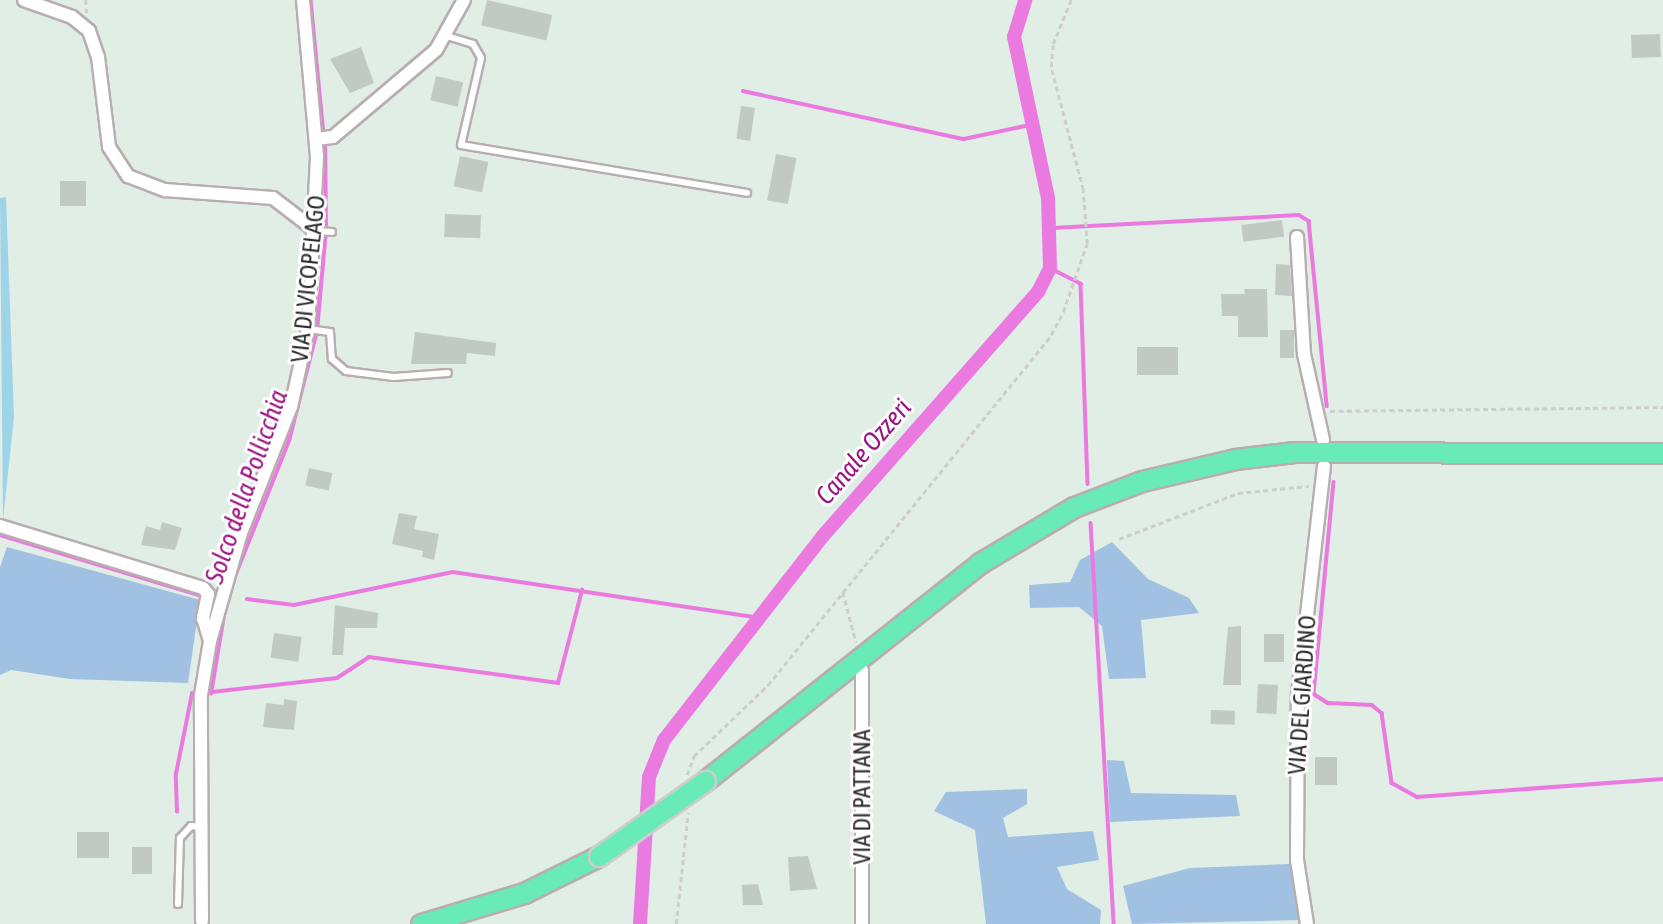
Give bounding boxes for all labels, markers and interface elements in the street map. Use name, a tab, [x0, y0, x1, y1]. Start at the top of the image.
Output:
street label: VIA DI VICOPELAGO	[285, 194, 331, 364]
water label: Solco della Pollicchia	[199, 386, 295, 588]
water label: Canale Ozzeri	[810, 393, 918, 511]
street label: VIA DEL GIARDINO	[1282, 614, 1322, 776]
street label: VIA DI PATTANA	[848, 729, 876, 865]

